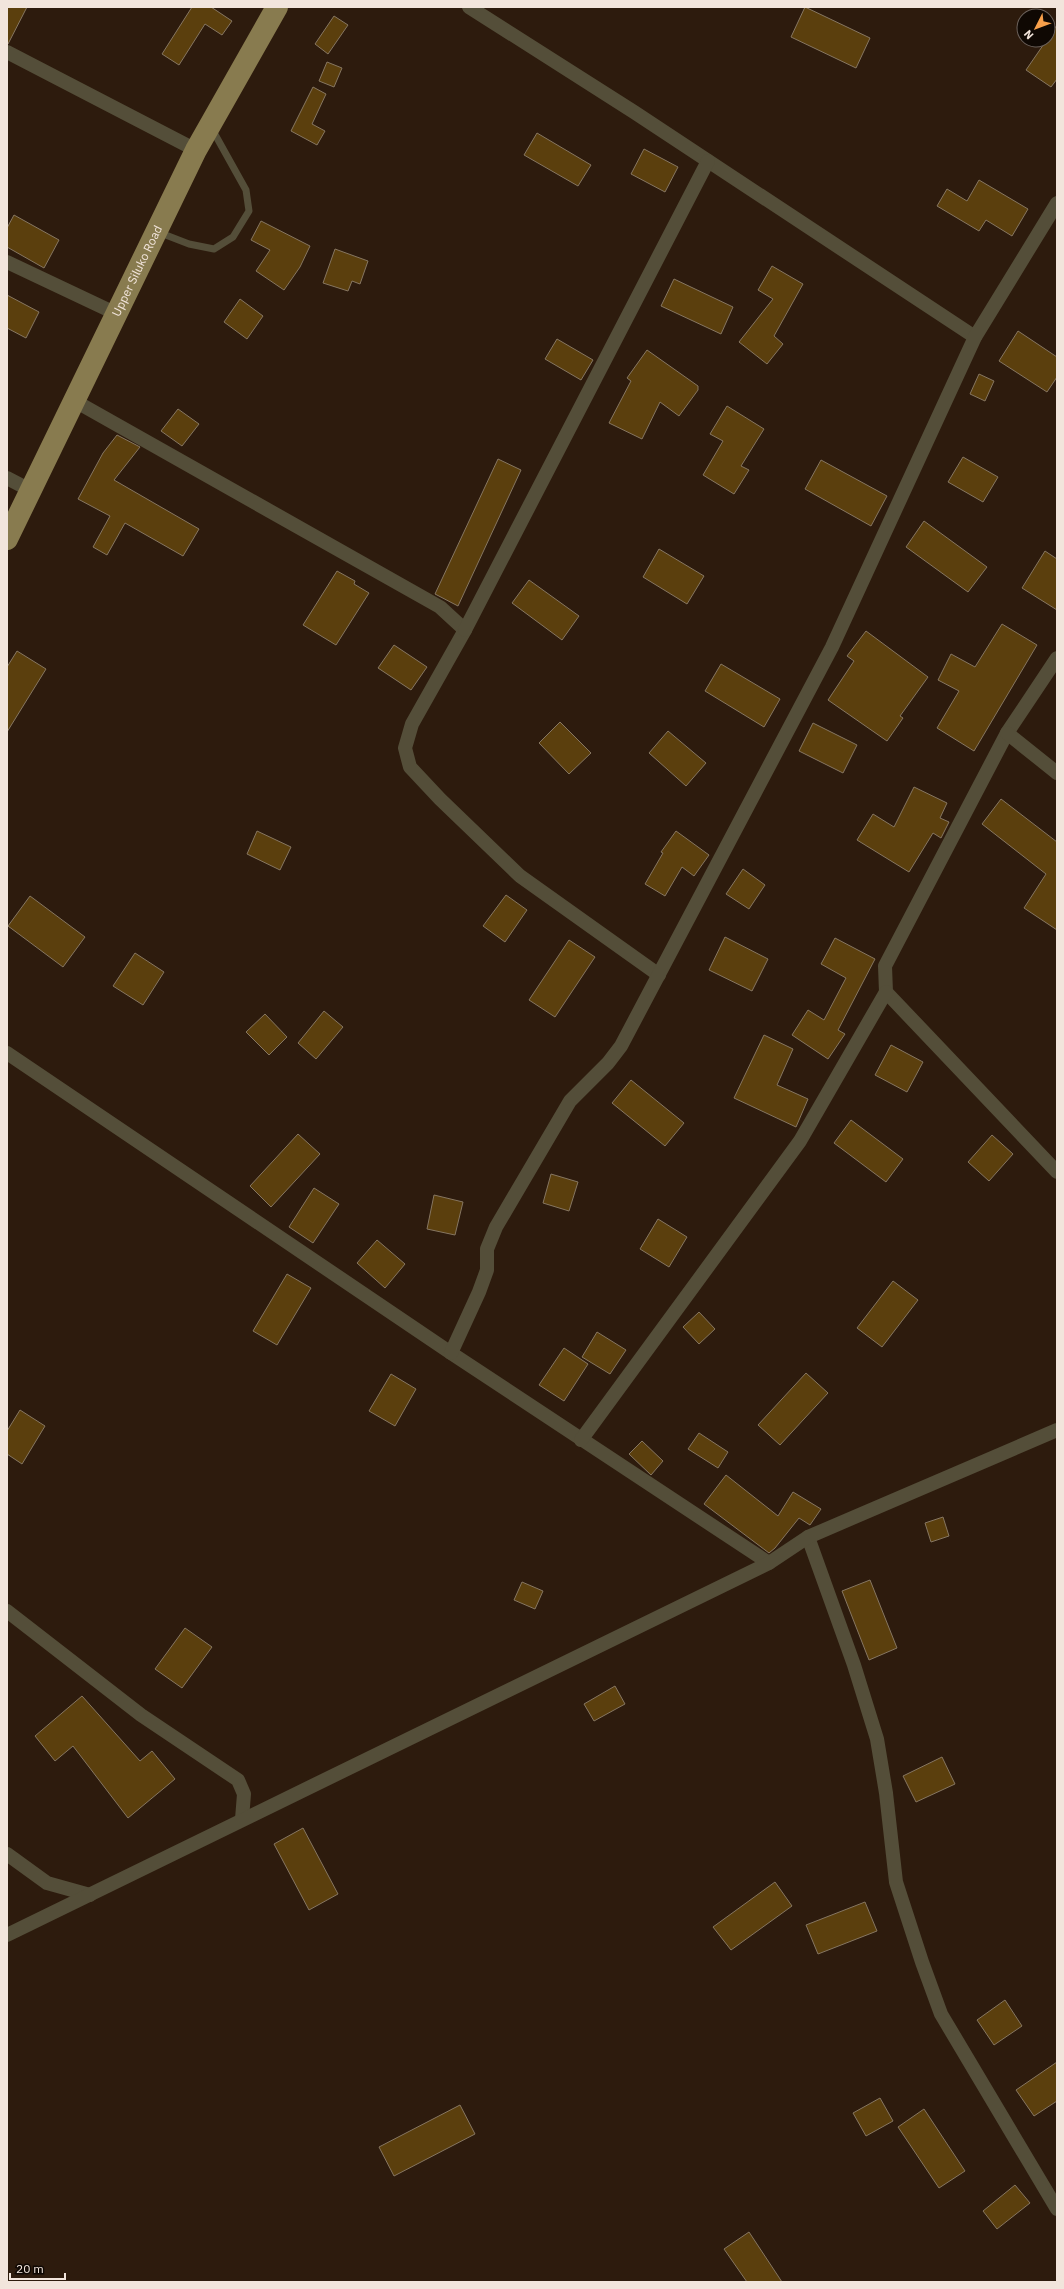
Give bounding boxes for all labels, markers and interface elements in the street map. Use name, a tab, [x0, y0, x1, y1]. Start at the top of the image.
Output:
north arrow	[1016, 8, 1056, 48]
text: N	[1021, 27, 1036, 42]
street label: Upper Siluko Road	[108, 223, 165, 319]
scale bar	[10, 2255, 65, 2281]
text: 20 m	[16, 2261, 44, 2276]

